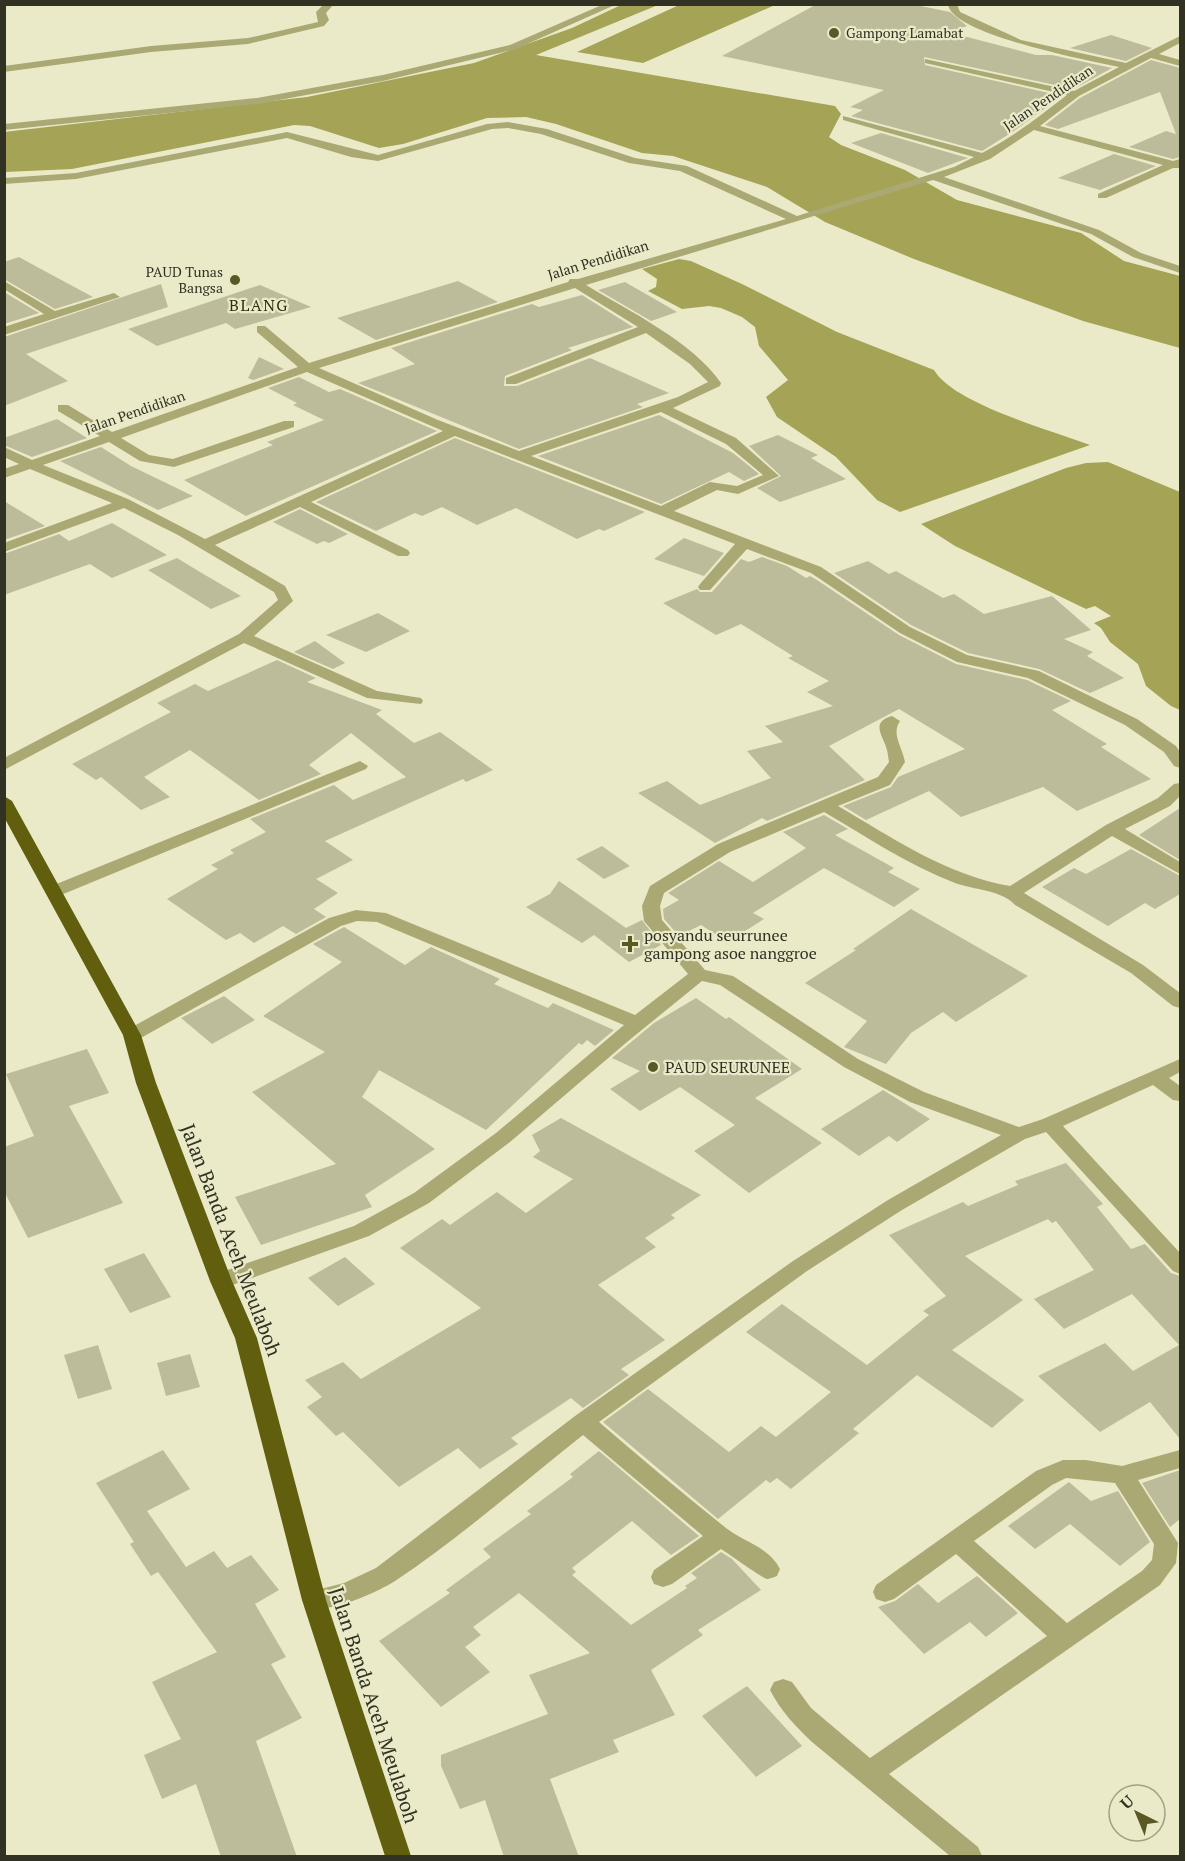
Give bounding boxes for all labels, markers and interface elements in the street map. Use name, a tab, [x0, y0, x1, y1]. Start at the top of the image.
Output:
place label: Gampong Lamabat	[846, 23, 964, 42]
marker: Gampong Lamabat	[827, 26, 841, 40]
street label: Jalan Pendidikan	[999, 60, 1097, 135]
street label: Jalan Pendidikan	[545, 235, 651, 284]
place label: PAUD Tunas Bangsa	[146, 262, 223, 297]
marker: PAUD Tunas Bangsa	[228, 273, 242, 287]
district label: BLANG	[229, 294, 289, 316]
street label: Jalan Pendidikan	[82, 385, 188, 438]
place label: posyandu seurrunee gampong asoe nanggroe	[644, 924, 817, 964]
marker: posyandu seurrunee gampong asoe nanggroe	[621, 935, 639, 953]
place label: PAUD SEURUNEE	[665, 1056, 790, 1078]
marker: PAUD SEURUNEE	[646, 1060, 660, 1074]
street label: Jalan Banda Aceh Meulaboh	[175, 1120, 288, 1360]
street label: Jalan Banda Aceh Meulaboh	[323, 1583, 426, 1827]
north arrow	[1107, 1783, 1167, 1843]
text: U	[1115, 1790, 1139, 1814]

